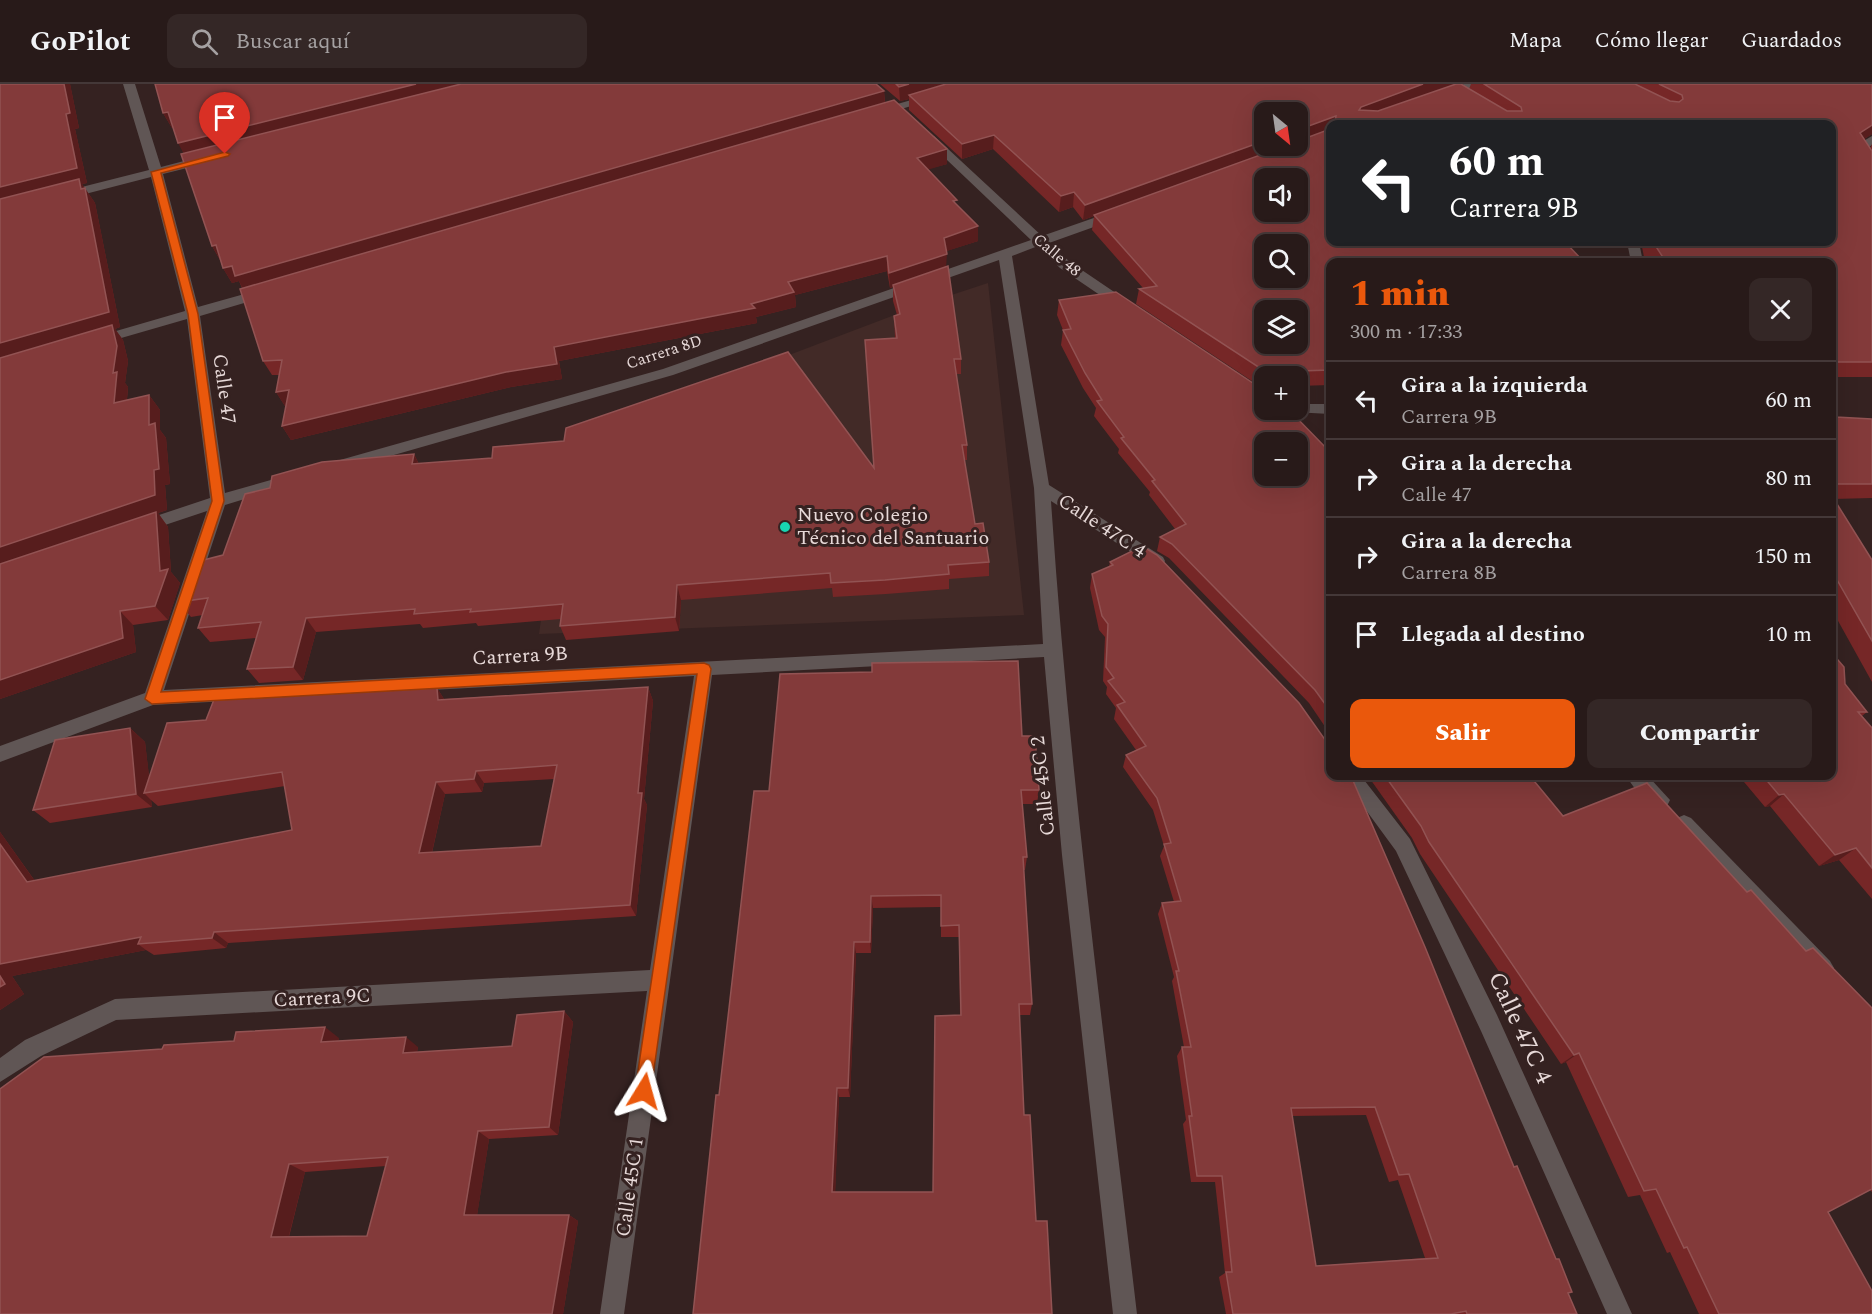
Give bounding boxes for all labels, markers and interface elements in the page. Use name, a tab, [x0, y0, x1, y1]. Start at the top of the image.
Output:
search box	[167, 14, 587, 68]
text: GoPilot	[30, 20, 131, 63]
icon: search	[188, 25, 221, 58]
text: Buscar aquí	[236, 25, 350, 58]
text: Mapa	[1509, 25, 1562, 57]
text: Cómo llegar	[1595, 25, 1708, 57]
text: Guardados	[1741, 25, 1842, 57]
pin	[199, 92, 250, 154]
icon: arrive	[208, 101, 241, 134]
north arrow	[1254, 102, 1308, 156]
map controls	[1254, 102, 1308, 486]
text: 60 m	[1449, 131, 1544, 194]
icon: left	[1350, 144, 1428, 222]
button: sound	[1254, 168, 1308, 222]
text: Carrera 9B	[1449, 188, 1579, 230]
street label: Calle 48	[1028, 228, 1086, 282]
button: search	[1254, 234, 1308, 288]
text: 1 min	[1350, 267, 1450, 322]
button: close	[1749, 278, 1812, 341]
button: layers	[1254, 300, 1308, 354]
text: 300 m · 17:33	[1350, 317, 1462, 347]
street label: Carrera 8D	[623, 328, 705, 376]
street label: Calle 47	[204, 352, 244, 426]
button: +	[1254, 366, 1308, 420]
text: Gira a la izquierda	[1401, 369, 1588, 402]
icon: left	[1350, 384, 1383, 417]
text: 60 m	[1766, 384, 1812, 417]
text: Carrera 9B	[1401, 402, 1497, 432]
button: −	[1254, 432, 1308, 486]
text: Gira a la derecha	[1401, 447, 1572, 480]
icon: right	[1350, 462, 1383, 495]
text: 80 m	[1766, 462, 1812, 495]
text: Calle 47	[1401, 480, 1472, 510]
street label: Calle 47C 4	[1052, 486, 1152, 566]
place label: Nuevo Colegio Técnico del Santuario	[797, 500, 989, 553]
marker: Nuevo Colegio Técnico del Santuario	[778, 520, 792, 534]
text: Gira a la derecha	[1401, 525, 1572, 558]
icon: right	[1350, 540, 1383, 573]
text: 150 m	[1755, 540, 1812, 573]
text: Carrera 8B	[1401, 558, 1497, 588]
icon: arrive	[1350, 618, 1383, 651]
text: Llegada al destino	[1401, 618, 1585, 651]
text: 10 m	[1766, 618, 1812, 651]
street label: Carrera 9B	[471, 639, 569, 673]
button: Salir	[1350, 699, 1575, 768]
button: Compartir	[1587, 699, 1812, 768]
street label: Calle 45C 2	[1023, 735, 1063, 837]
street label: Calle 47C 4	[1478, 966, 1562, 1090]
street label: Carrera 9C	[273, 980, 371, 1016]
position arrow	[612, 1059, 676, 1123]
street label: Calle 45C 1	[608, 1135, 652, 1239]

